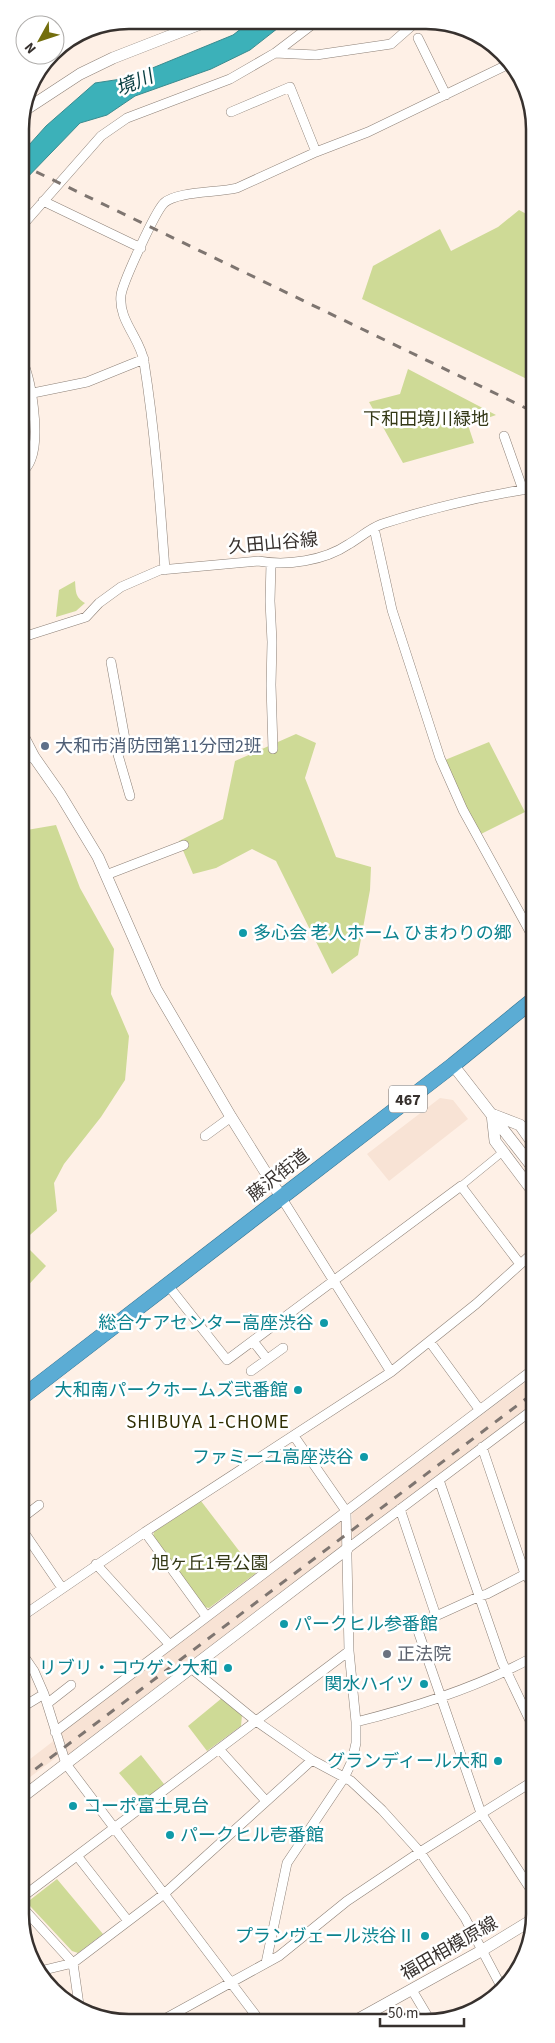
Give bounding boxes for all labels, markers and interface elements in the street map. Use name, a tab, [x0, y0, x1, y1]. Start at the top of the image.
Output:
north arrow	[15, 15, 65, 65]
text: N	[20, 38, 41, 58]
water label: 境川	[112, 63, 159, 103]
park label: 下和田境川緑地	[363, 407, 489, 432]
street label: 久田山谷線	[227, 527, 319, 560]
place label: 大和市消防団第11分団2班	[55, 734, 262, 759]
marker: 大和市消防団第11分団2班	[39, 740, 51, 752]
place label: 多心会 老人ホーム ひまわりの郷	[253, 921, 512, 946]
marker: 多心会 老人ホーム ひまわりの郷	[237, 927, 249, 939]
road number: 467	[389, 1086, 427, 1112]
street label: 藤沢街道	[242, 1143, 314, 1207]
place label: 総合ケアセンター高座渋谷	[98, 1311, 314, 1336]
marker: 総合ケアセンター高座渋谷	[318, 1317, 330, 1329]
place label: 大和南パークホームズ弐番館	[55, 1378, 288, 1403]
marker: 大和南パークホームズ弐番館	[292, 1384, 304, 1396]
district label: SHIBUYA 1-CHOME	[126, 1409, 290, 1436]
place label: ファミーユ高座渋谷	[192, 1445, 354, 1470]
marker: ファミーユ高座渋谷	[358, 1451, 370, 1463]
park label: 旭ヶ丘1号公園	[152, 1551, 268, 1576]
place label: パークヒル参番館	[294, 1612, 438, 1637]
marker: パークヒル参番館	[278, 1618, 290, 1630]
place label: 正法院	[397, 1642, 451, 1667]
marker: 正法院	[381, 1648, 393, 1660]
place label: リブリ・コウゲン大和	[39, 1656, 218, 1681]
marker: リブリ・コウゲン大和	[222, 1662, 234, 1674]
place label: 関水ハイツ	[324, 1672, 414, 1697]
marker: 関水ハイツ	[418, 1678, 430, 1690]
place label: グランディール大和	[327, 1749, 488, 1774]
marker: グランディール大和	[492, 1755, 504, 1767]
place label: コーポ富士見台	[83, 1794, 209, 1819]
marker: コーポ富士見台	[67, 1800, 79, 1812]
place label: パークヒル壱番館	[180, 1823, 324, 1848]
marker: パークヒル壱番館	[164, 1829, 176, 1841]
street label: 福田相模原線	[396, 1911, 502, 1986]
place label: プランヴェール渋谷Ⅱ	[235, 1924, 415, 1949]
marker: プランヴェール渋谷Ⅱ	[419, 1930, 431, 1942]
scale bar	[380, 1996, 464, 2028]
text: 50 m	[388, 2003, 418, 2024]

